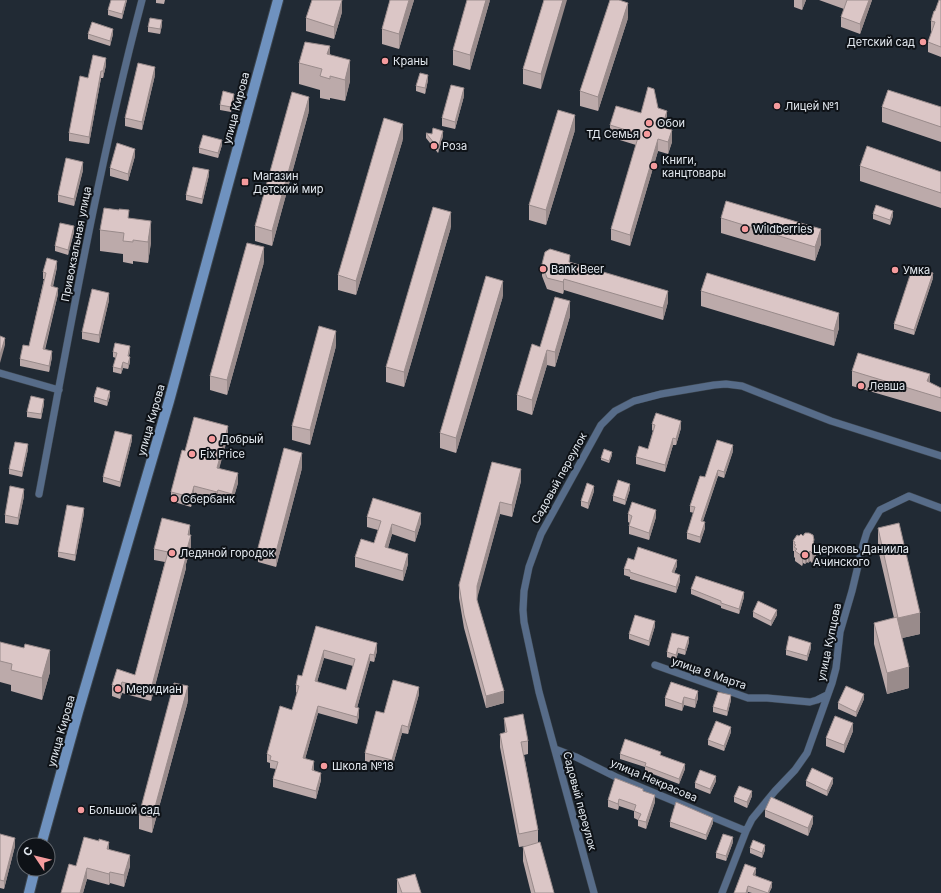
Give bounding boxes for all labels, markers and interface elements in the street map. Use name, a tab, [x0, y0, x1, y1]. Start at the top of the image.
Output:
place label: Детский сад	[847, 35, 915, 49]
marker: Детский сад	[918, 37, 928, 47]
place label: Краны	[393, 54, 428, 68]
marker: Краны	[380, 56, 390, 66]
street label: улица Кирова	[220, 70, 252, 146]
place label: Лицей №1	[785, 99, 839, 113]
marker: Лицей №1	[772, 101, 782, 111]
place label: Обои	[657, 116, 685, 130]
marker: Обои	[644, 118, 654, 128]
place label: ТД Семья	[586, 127, 639, 141]
marker: ТД Семья	[642, 129, 652, 139]
place label: Роза	[442, 139, 467, 153]
marker: Роза	[429, 141, 439, 151]
place label: Книги, канцтовары	[662, 153, 726, 180]
marker: Книги, канцтовары	[649, 161, 659, 171]
place label: Магазин Детский мир	[253, 169, 324, 196]
marker: Магазин Детский мир	[240, 177, 250, 187]
street label: Привокзальная улица	[58, 185, 94, 303]
place label: Wildberries	[753, 222, 813, 236]
marker: Wildberries	[740, 224, 750, 234]
place label: Bank Beer	[551, 262, 604, 276]
place label: Умка	[903, 263, 930, 277]
marker: Bank Beer	[538, 264, 548, 274]
marker: Умка	[890, 265, 900, 275]
place label: Левша	[869, 379, 905, 393]
marker: Левша	[856, 381, 866, 391]
street label: улица Кирова	[134, 383, 168, 457]
street label: Садовый переулок	[528, 430, 590, 526]
place label: Добрый	[220, 432, 263, 446]
marker: Добрый	[207, 434, 217, 444]
place label: Fix Price	[200, 447, 245, 461]
marker: Fix Price	[187, 449, 197, 459]
place label: Сбербанк	[182, 492, 235, 506]
marker: Сбербанк	[169, 494, 179, 504]
place label: Церковь Даниила Ачинского	[813, 542, 909, 569]
place label: Ледяной городок	[180, 546, 274, 560]
marker: Ледяной городок	[167, 548, 177, 558]
marker: Церковь Даниила Ачинского	[800, 550, 810, 560]
street label: улица Купцова	[814, 602, 844, 682]
street label: улица 8 Марта	[670, 654, 748, 692]
place label: Меридиан	[126, 682, 182, 696]
marker: Меридиан	[113, 684, 123, 694]
street label: улица Кирова	[44, 694, 78, 768]
street label: Садовый переулок	[560, 750, 600, 852]
street label: улица Некрасова	[608, 755, 700, 805]
place label: Школа №18	[332, 759, 394, 773]
marker: Школа №18	[319, 761, 329, 771]
place label: Большой сад	[89, 803, 160, 817]
marker: Большой сад	[76, 805, 86, 815]
north arrow	[16, 837, 56, 877]
text: С	[20, 844, 36, 859]

